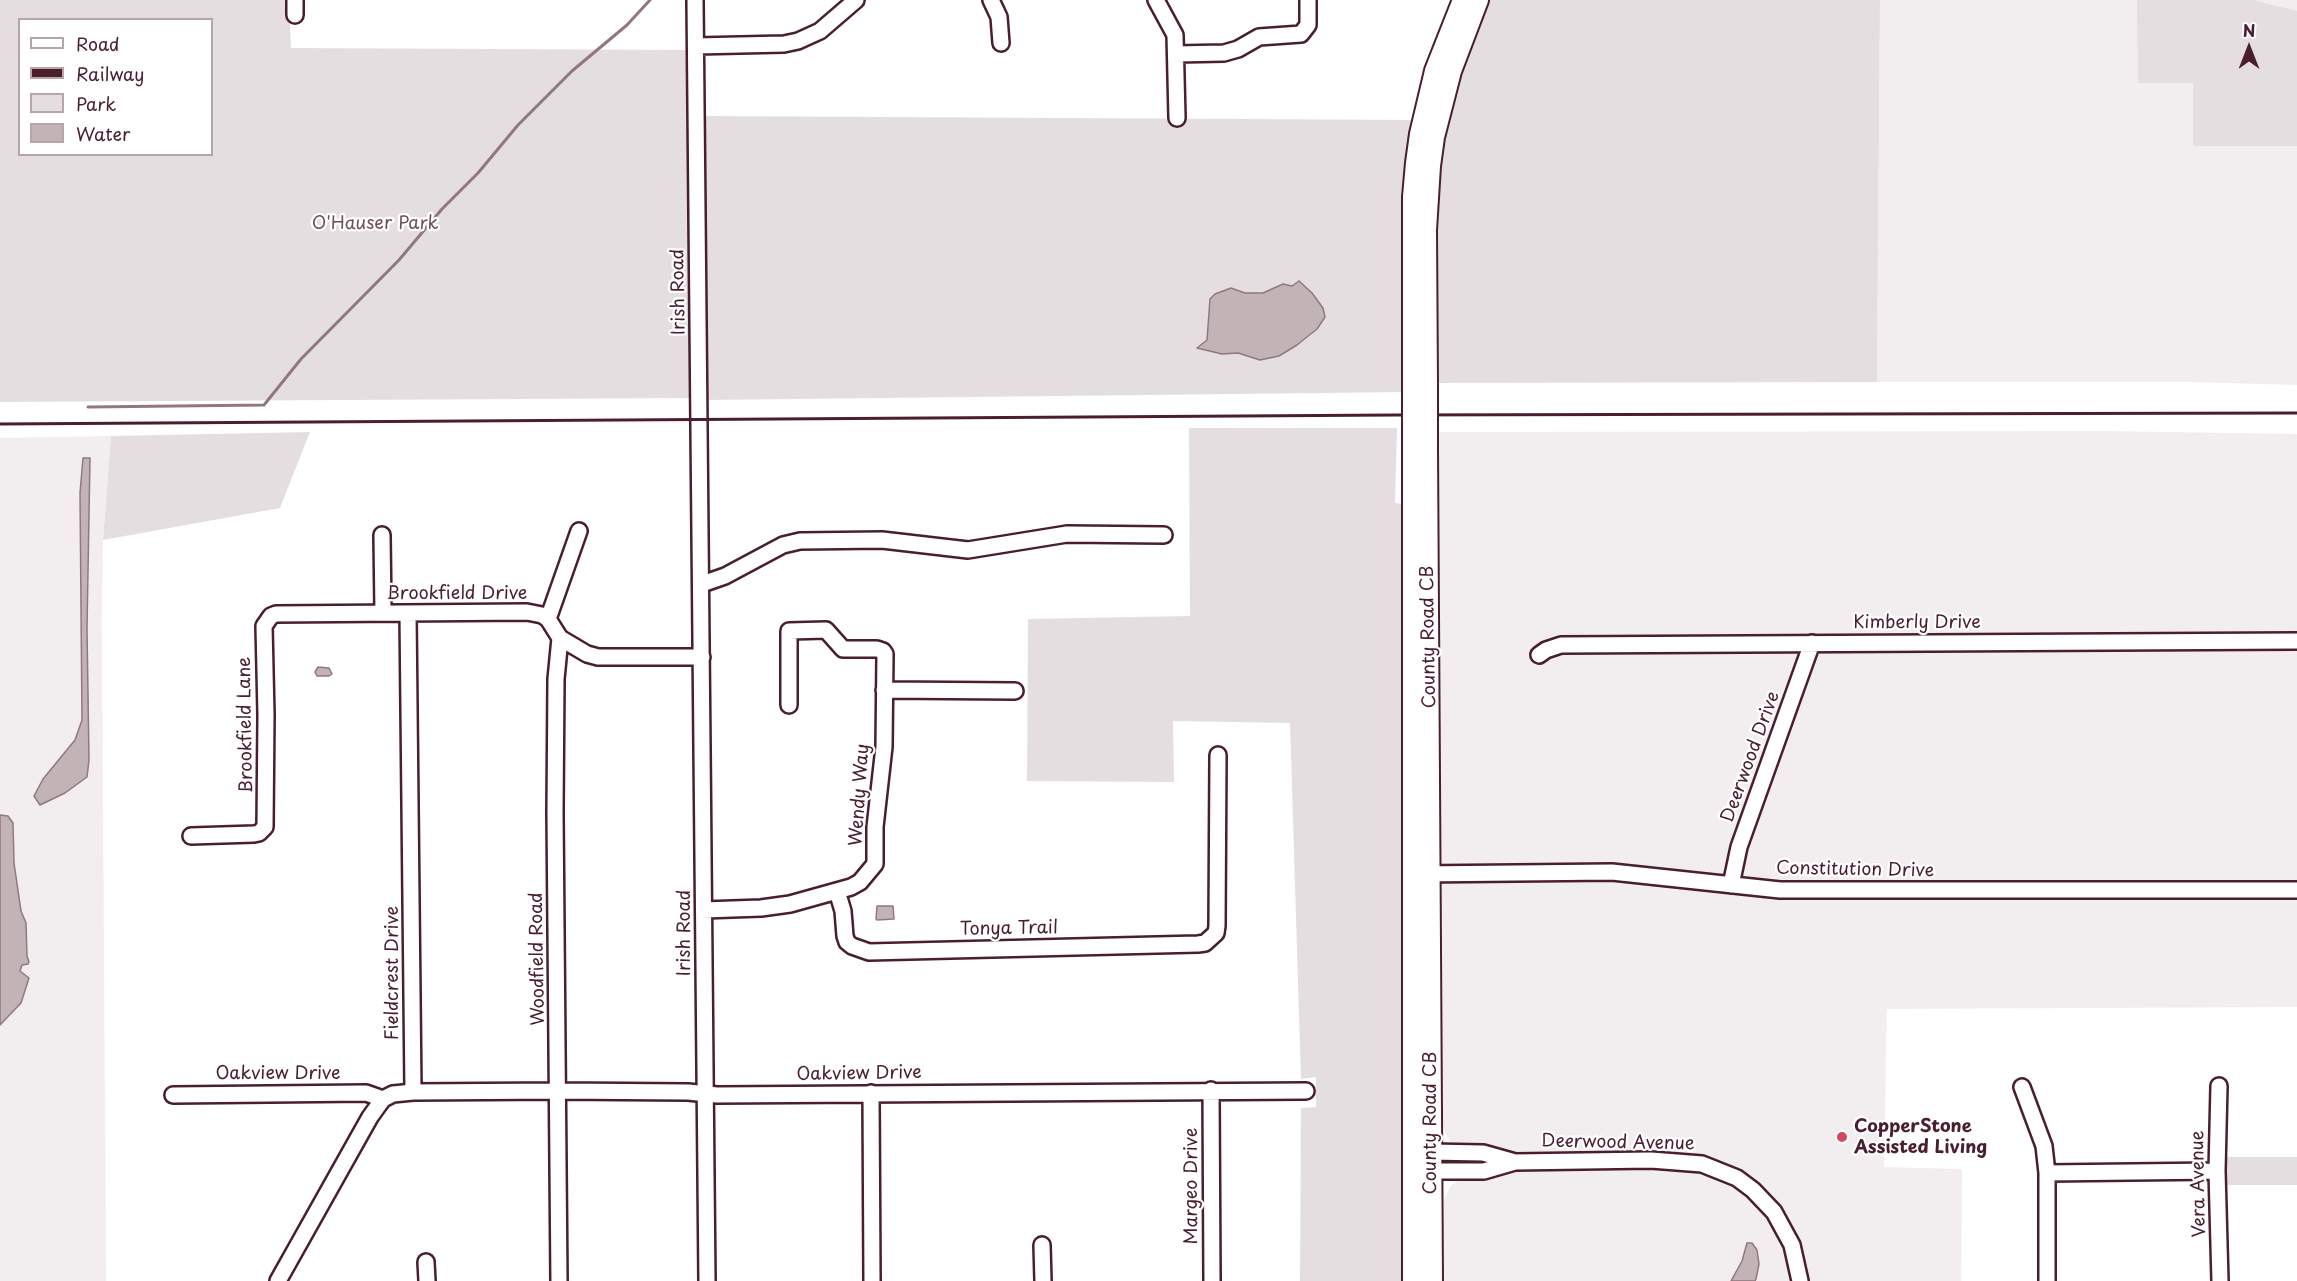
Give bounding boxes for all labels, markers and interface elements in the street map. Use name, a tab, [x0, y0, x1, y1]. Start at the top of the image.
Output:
legend	[18, 18, 213, 156]
north arrow	[2219, 18, 2279, 78]
text: N	[2243, 18, 2255, 42]
text: Road	[76, 30, 120, 57]
text: Railway	[76, 60, 144, 87]
text: Park	[76, 90, 116, 117]
text: Water	[76, 120, 130, 147]
park label: O'Hauser Park	[312, 213, 438, 235]
street label: Irish Road	[667, 249, 691, 335]
street label: County Road CB	[1417, 565, 1441, 709]
street label: Brookfield Drive	[387, 583, 527, 605]
street label: Kimberly Drive	[1853, 612, 1981, 634]
street label: Brookfield Lane	[234, 657, 258, 793]
street label: Deerwood Drive	[1717, 689, 1785, 825]
street label: Wendy Way	[846, 743, 874, 847]
street label: Constitution Drive	[1776, 858, 1934, 882]
street label: Irish Road	[674, 890, 696, 976]
street label: Woodfield Road	[526, 892, 550, 1026]
street label: Fieldcrest Drive	[382, 906, 404, 1040]
street label: Tonya Trail	[960, 917, 1058, 941]
street label: County Road CB	[1420, 1052, 1442, 1194]
street label: Oakview Drive	[796, 1062, 922, 1086]
street label: Oakview Drive	[215, 1063, 341, 1085]
place label: CopperStone Assisted Living	[1854, 1116, 1987, 1158]
street label: Margeo Drive	[1181, 1128, 1203, 1244]
marker: CopperStone Assisted Living	[1835, 1130, 1849, 1144]
street label: Vera Avenue	[2187, 1130, 2211, 1238]
street label: Deerwood Avenue	[1541, 1131, 1695, 1155]

